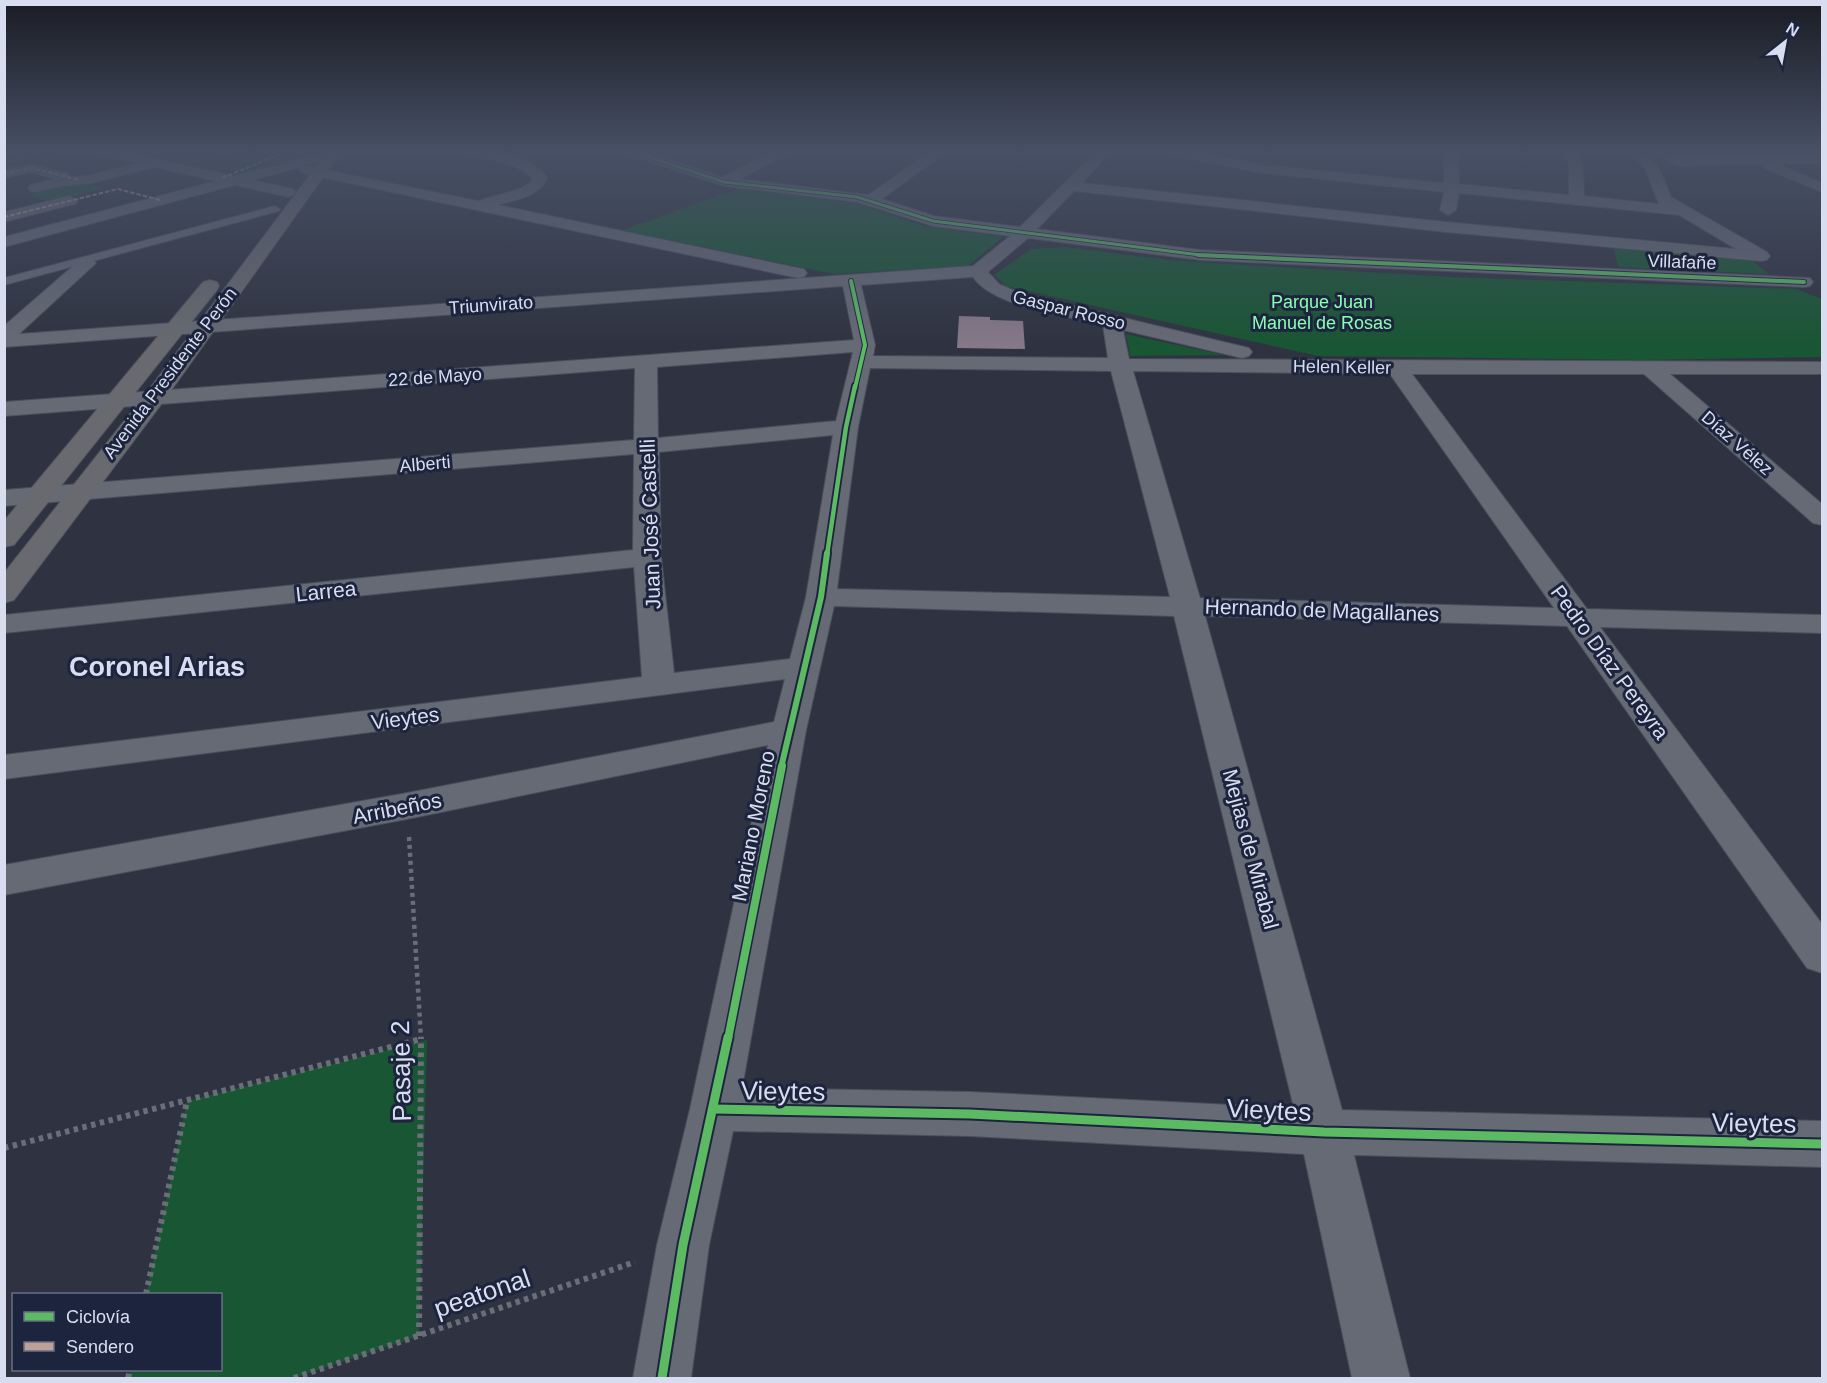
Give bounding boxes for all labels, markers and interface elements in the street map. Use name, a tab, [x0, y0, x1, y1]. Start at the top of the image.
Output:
north arrow	[1755, 12, 1815, 72]
text: N	[1783, 19, 1802, 40]
street label: Villafañe	[1647, 251, 1717, 273]
street label: Avenida Presidente Perón	[99, 284, 241, 462]
street label: Gaspar Rosso	[1011, 286, 1127, 334]
street label: Triunvirato	[448, 292, 534, 318]
park label: Parque Juan Manuel de Rosas	[1252, 292, 1392, 333]
street label: Helen Keller	[1293, 356, 1391, 378]
street label: 22 de Mayo	[387, 364, 483, 390]
street label: Díaz Vélez	[1698, 407, 1776, 479]
street label: Juan José Castelli	[636, 438, 664, 610]
street label: Alberti	[399, 452, 451, 476]
street label: Larrea	[295, 576, 358, 606]
street label: Pedro Díaz Pereyra	[1546, 581, 1674, 744]
street label: Hernando de Magallanes	[1204, 594, 1440, 626]
district label: Coronel Arias	[69, 652, 245, 682]
street label: Vieytes	[370, 702, 440, 734]
street label: Mariano Moreno	[727, 749, 779, 903]
street label: Mejias de Mirabal	[1219, 767, 1283, 931]
street label: Arribeños	[351, 788, 443, 828]
street label: Pasaje 2	[385, 1020, 417, 1122]
street label: Vieytes	[740, 1075, 826, 1107]
street label: Vieytes	[1226, 1093, 1312, 1127]
street label: Vieytes	[1711, 1107, 1797, 1139]
street label: peatonal	[430, 1263, 534, 1323]
legend	[12, 1293, 222, 1371]
text: Ciclovía	[66, 1307, 131, 1327]
text: Sendero	[66, 1337, 134, 1357]

